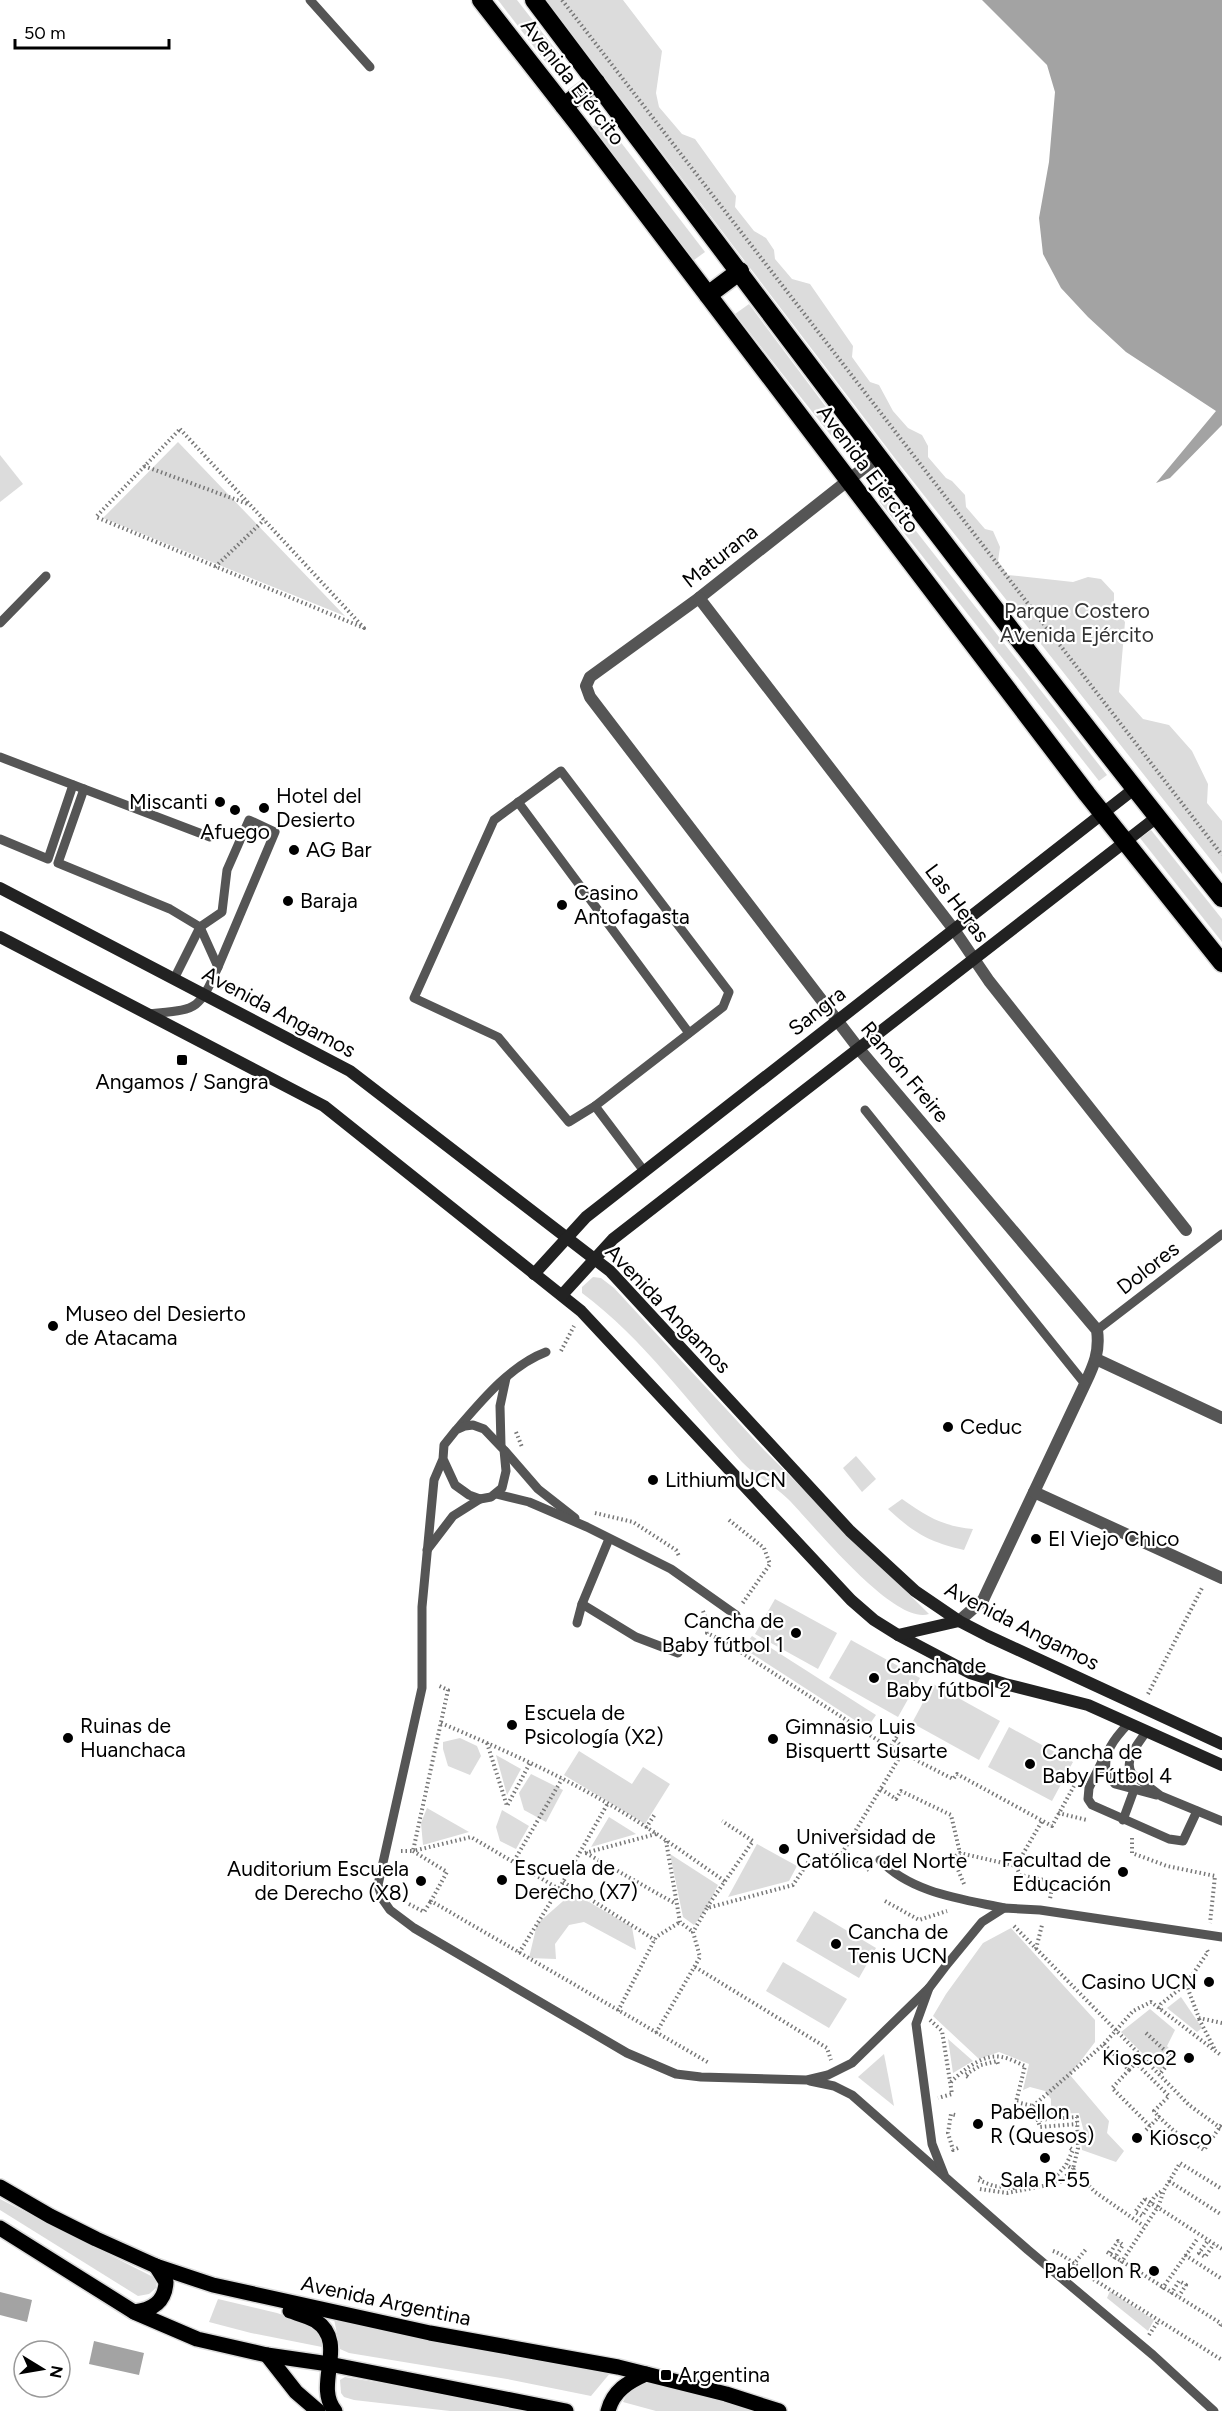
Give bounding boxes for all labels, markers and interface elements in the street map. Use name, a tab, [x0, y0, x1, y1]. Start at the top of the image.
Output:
scale bar	[15, 12, 170, 50]
street label: Avenida Ejército	[516, 13, 631, 150]
text: 50 m	[24, 22, 66, 44]
street label: Avenida Ejército	[812, 400, 925, 538]
street label: Maturana	[677, 519, 762, 593]
park label: Parque Costero Avenida Ejército	[1000, 598, 1154, 647]
place label: Hotel del Desierto	[276, 783, 362, 832]
place label: Miscanti	[129, 789, 208, 814]
marker: Miscanti	[213, 795, 227, 809]
marker: Hotel del Desierto	[257, 801, 271, 815]
marker: Afuego	[228, 803, 242, 817]
place label: Afuego	[200, 819, 270, 844]
place label: AG Bar	[306, 837, 371, 862]
marker: AG Bar	[287, 843, 301, 857]
street label: Las Heras	[920, 859, 995, 947]
place label: Casino Antofagasta	[574, 880, 690, 929]
place label: Baraja	[300, 888, 358, 913]
marker: Baraja	[281, 894, 295, 908]
marker: Casino Antofagasta	[555, 898, 569, 912]
street label: Avenida Angamos	[198, 961, 360, 1062]
street label: Sangra	[783, 981, 850, 1041]
street label: Ramón Freire	[856, 1016, 955, 1127]
marker: Angamos / Sangra	[175, 1053, 189, 1067]
place label: Angamos / Sangra	[96, 1069, 268, 1094]
street label: Dolores	[1112, 1236, 1184, 1300]
street label: Avenida Angamos	[600, 1239, 736, 1378]
place label: Museo del Desierto de Atacama	[65, 1301, 246, 1350]
marker: Museo del Desierto de Atacama	[46, 1319, 60, 1333]
place label: Ceduc	[960, 1414, 1022, 1439]
marker: Ceduc	[941, 1420, 955, 1434]
place label: Lithium UCN	[665, 1467, 786, 1492]
marker: Lithium UCN	[646, 1473, 660, 1487]
place label: El Viejo Chico	[1048, 1526, 1179, 1551]
marker: El Viejo Chico	[1029, 1532, 1043, 1546]
street label: Avenida Angamos	[941, 1576, 1104, 1675]
place label: Cancha de Baby fútbol 1	[662, 1608, 784, 1657]
marker: Cancha de Baby fútbol 1	[789, 1626, 803, 1640]
place label: Cancha de Baby fútbol 2	[886, 1653, 1011, 1702]
marker: Cancha de Baby fútbol 2	[867, 1671, 881, 1685]
place label: Escuela de Psicología (X2)	[524, 1700, 664, 1749]
place label: Ruinas de Huanchaca	[80, 1713, 186, 1762]
place label: Gimnasio Luis Bisquertt Susarte	[785, 1714, 948, 1763]
marker: Escuela de Psicología (X2)	[505, 1718, 519, 1732]
marker: Ruinas de Huanchaca	[61, 1731, 75, 1745]
marker: Gimnasio Luis Bisquertt Susarte	[766, 1732, 780, 1746]
place label: Cancha de Baby Fútbol 4	[1042, 1739, 1172, 1788]
marker: Cancha de Baby Fútbol 4	[1023, 1757, 1037, 1771]
place label: Universidad de Católica del Norte	[796, 1824, 967, 1873]
marker: Universidad de Católica del Norte	[777, 1842, 791, 1856]
place label: Facultad de Educación	[1001, 1847, 1111, 1896]
place label: Escuela de Derecho (X7)	[514, 1855, 638, 1904]
place label: Auditorium Escuela de Derecho (X8)	[227, 1856, 409, 1905]
marker: Facultad de Educación	[1116, 1865, 1130, 1879]
marker: Escuela de Derecho (X7)	[495, 1873, 509, 1887]
marker: Auditorium Escuela de Derecho (X8)	[414, 1874, 428, 1888]
place label: Cancha de Tenis UCN	[848, 1919, 948, 1968]
marker: Cancha de Tenis UCN	[829, 1937, 843, 1951]
place label: Casino UCN	[1081, 1969, 1197, 1994]
marker: Casino UCN	[1202, 1975, 1216, 1989]
place label: Kiosco2	[1102, 2045, 1177, 2070]
marker: Kiosco2	[1182, 2051, 1196, 2065]
place label: Pabellon R (Quesos)	[990, 2099, 1094, 2148]
marker: Pabellon R (Quesos)	[971, 2117, 985, 2131]
place label: Kiosco	[1149, 2125, 1212, 2150]
marker: Kiosco	[1130, 2131, 1144, 2145]
marker: Sala R-55	[1038, 2151, 1052, 2165]
place label: Sala R-55	[1000, 2167, 1090, 2192]
place label: Pabellon R	[1044, 2258, 1142, 2283]
marker: Pabellon R	[1147, 2264, 1161, 2278]
street label: Avenida Argentina	[299, 2270, 473, 2331]
north arrow	[12, 2339, 72, 2399]
place label: Argentina	[678, 2362, 770, 2387]
text: N	[46, 2364, 67, 2380]
marker: Argentina	[659, 2368, 673, 2382]

